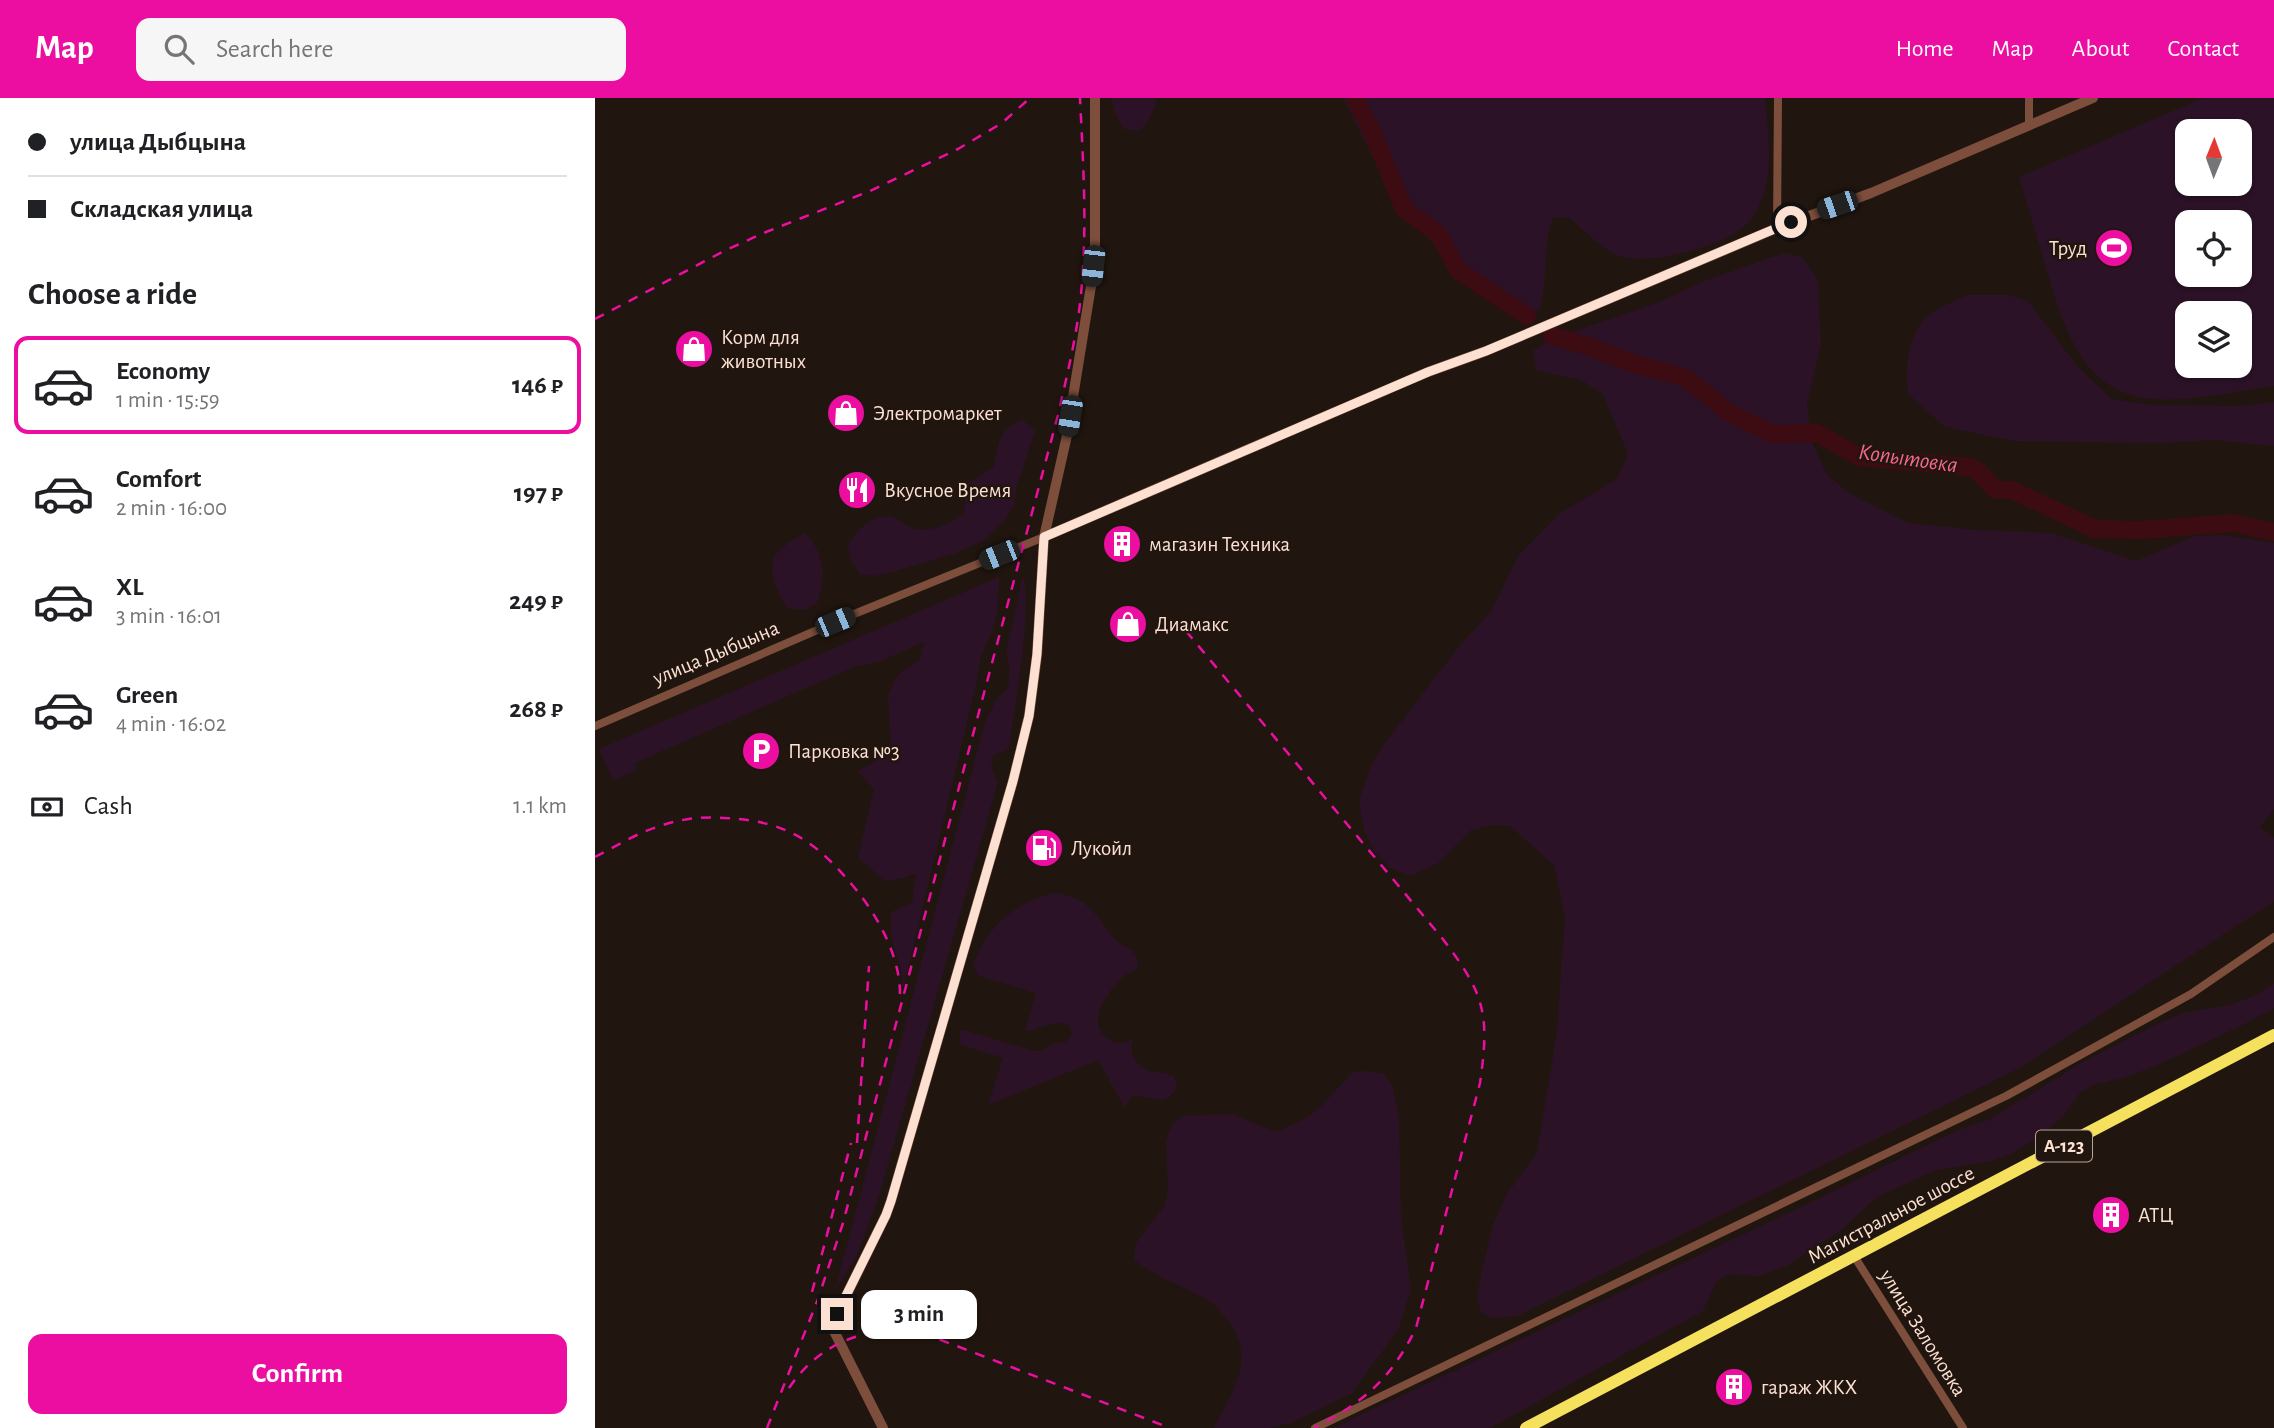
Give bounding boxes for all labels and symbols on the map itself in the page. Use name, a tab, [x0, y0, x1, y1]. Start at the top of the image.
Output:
north arrow	[2175, 119, 2252, 196]
car	[1814, 188, 1861, 222]
route start	[1775, 206, 1807, 238]
sports icon: Труд	[2093, 227, 2135, 269]
place label: Труд	[2049, 238, 2087, 259]
car	[1081, 244, 1106, 288]
place label: Корм для животных	[721, 327, 806, 372]
shop icon: Корм для животных	[673, 328, 715, 370]
shop icon: Электромаркет	[825, 392, 867, 434]
car	[1057, 394, 1084, 438]
place label: Электромаркет	[873, 403, 1002, 424]
water label: Копытовка	[1857, 441, 1959, 477]
restaurant icon: Вкусное Время	[836, 469, 878, 511]
place label: Вкусное Время	[884, 480, 1011, 501]
building icon: магазин Техника	[1101, 523, 1143, 565]
place label: магазин Техника	[1149, 534, 1291, 555]
car	[976, 537, 1023, 573]
shop icon: Диамакс	[1107, 603, 1149, 645]
car	[812, 604, 859, 640]
place label: Диамакс	[1155, 614, 1229, 635]
street label: улица Дыбцына	[649, 617, 782, 689]
parking icon: Парковка №3	[740, 730, 782, 772]
place label: Парковка №3	[788, 741, 900, 762]
fuel station icon: Лукойл	[1023, 827, 1065, 869]
place label: Лукойл	[1071, 838, 1132, 859]
road number: А-123	[2036, 1130, 2092, 1162]
street label: Магистральное шоссе	[1804, 1162, 1978, 1268]
building icon: АТЦ	[2090, 1194, 2132, 1236]
place label: АТЦ	[2138, 1205, 2174, 1226]
street label: улица Заломовка	[1875, 1265, 1970, 1400]
callout: 3 min	[861, 1290, 977, 1338]
route end	[821, 1298, 853, 1330]
building icon: гараж ЖКХ	[1713, 1366, 1755, 1408]
place label: гараж ЖКХ	[1761, 1377, 1857, 1398]

